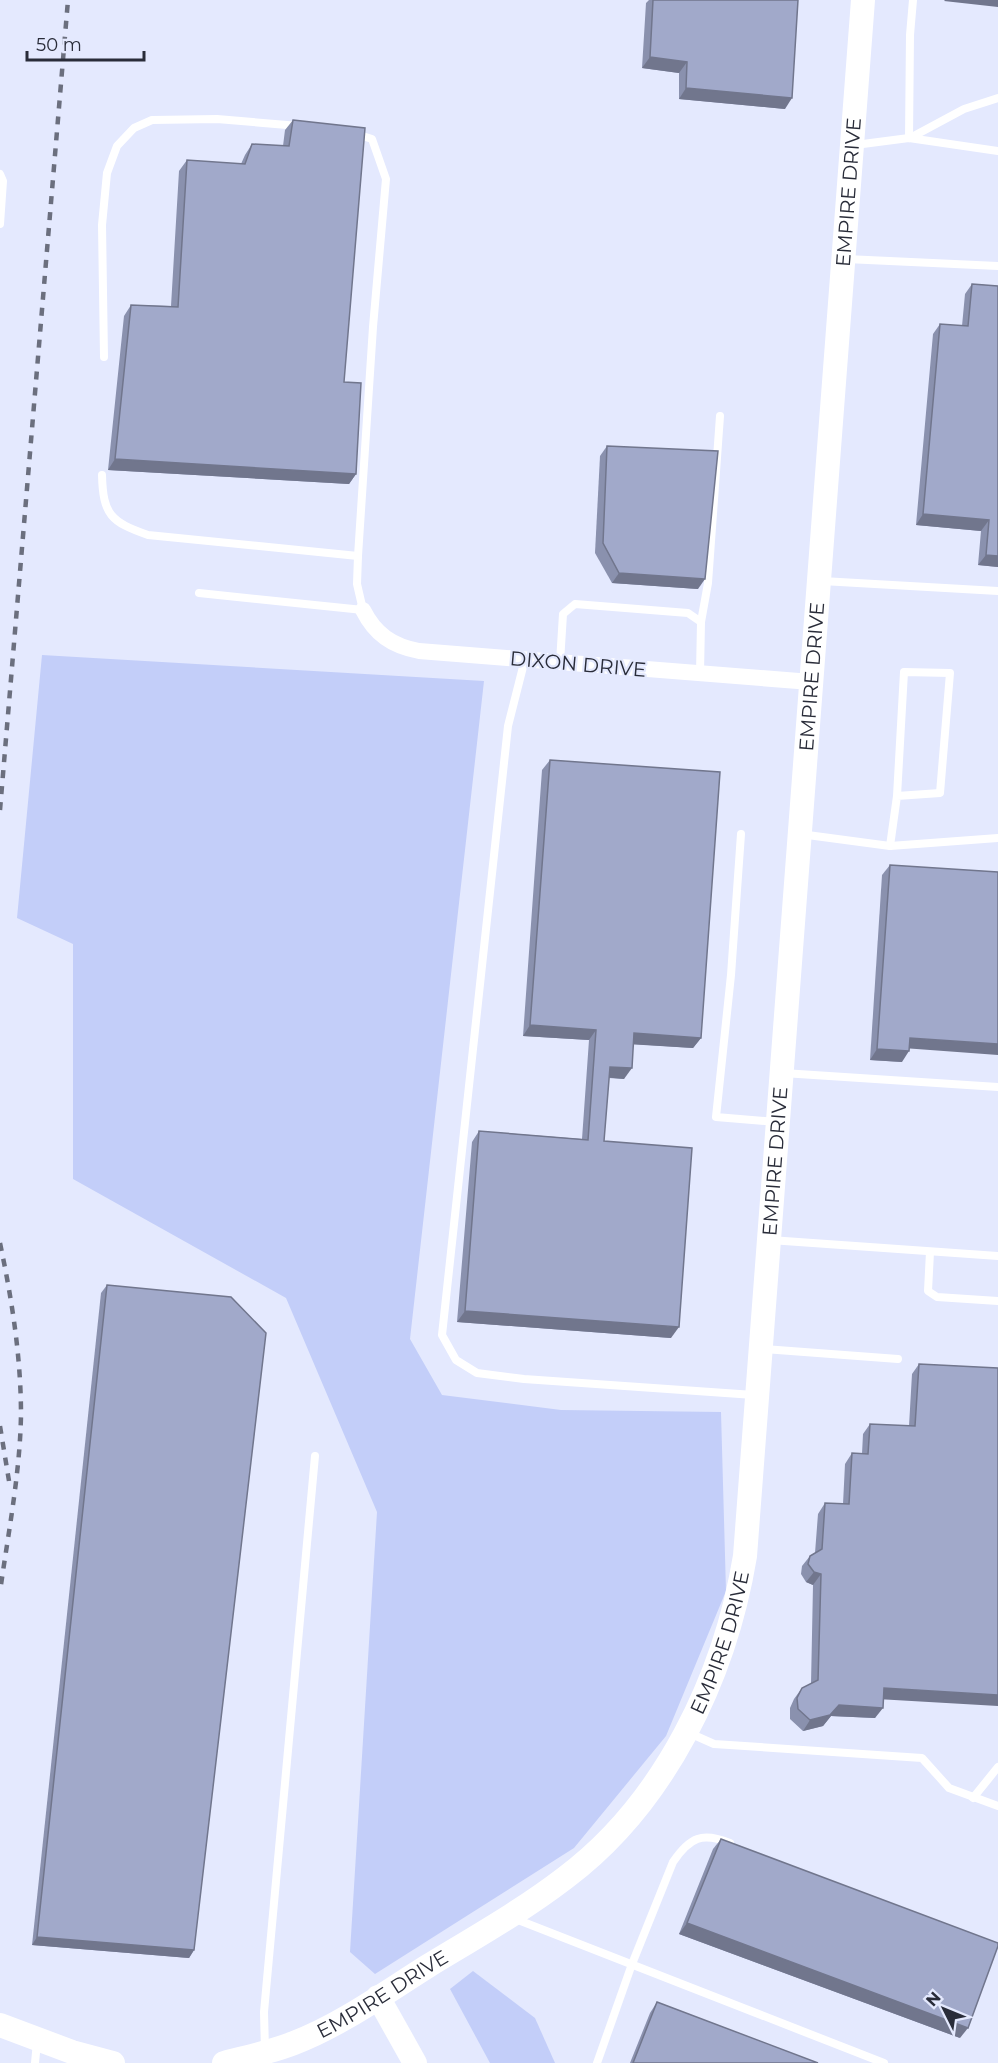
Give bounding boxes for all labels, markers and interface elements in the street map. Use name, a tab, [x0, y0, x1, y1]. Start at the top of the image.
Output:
scale bar	[27, 24, 144, 62]
text: 50 m	[36, 34, 82, 56]
street label: EMPIRE DRIVE	[831, 117, 866, 268]
street label: EMPIRE DRIVE	[794, 601, 829, 752]
street label: DIXON DRIVE	[509, 646, 647, 682]
street label: EMPIRE DRIVE	[757, 1086, 793, 1237]
street label: EMPIRE DRIVE	[685, 1569, 754, 1718]
street label: EMPIRE DRIVE	[313, 1945, 452, 2043]
north arrow	[914, 1979, 974, 2039]
text: N	[922, 1988, 945, 2010]

